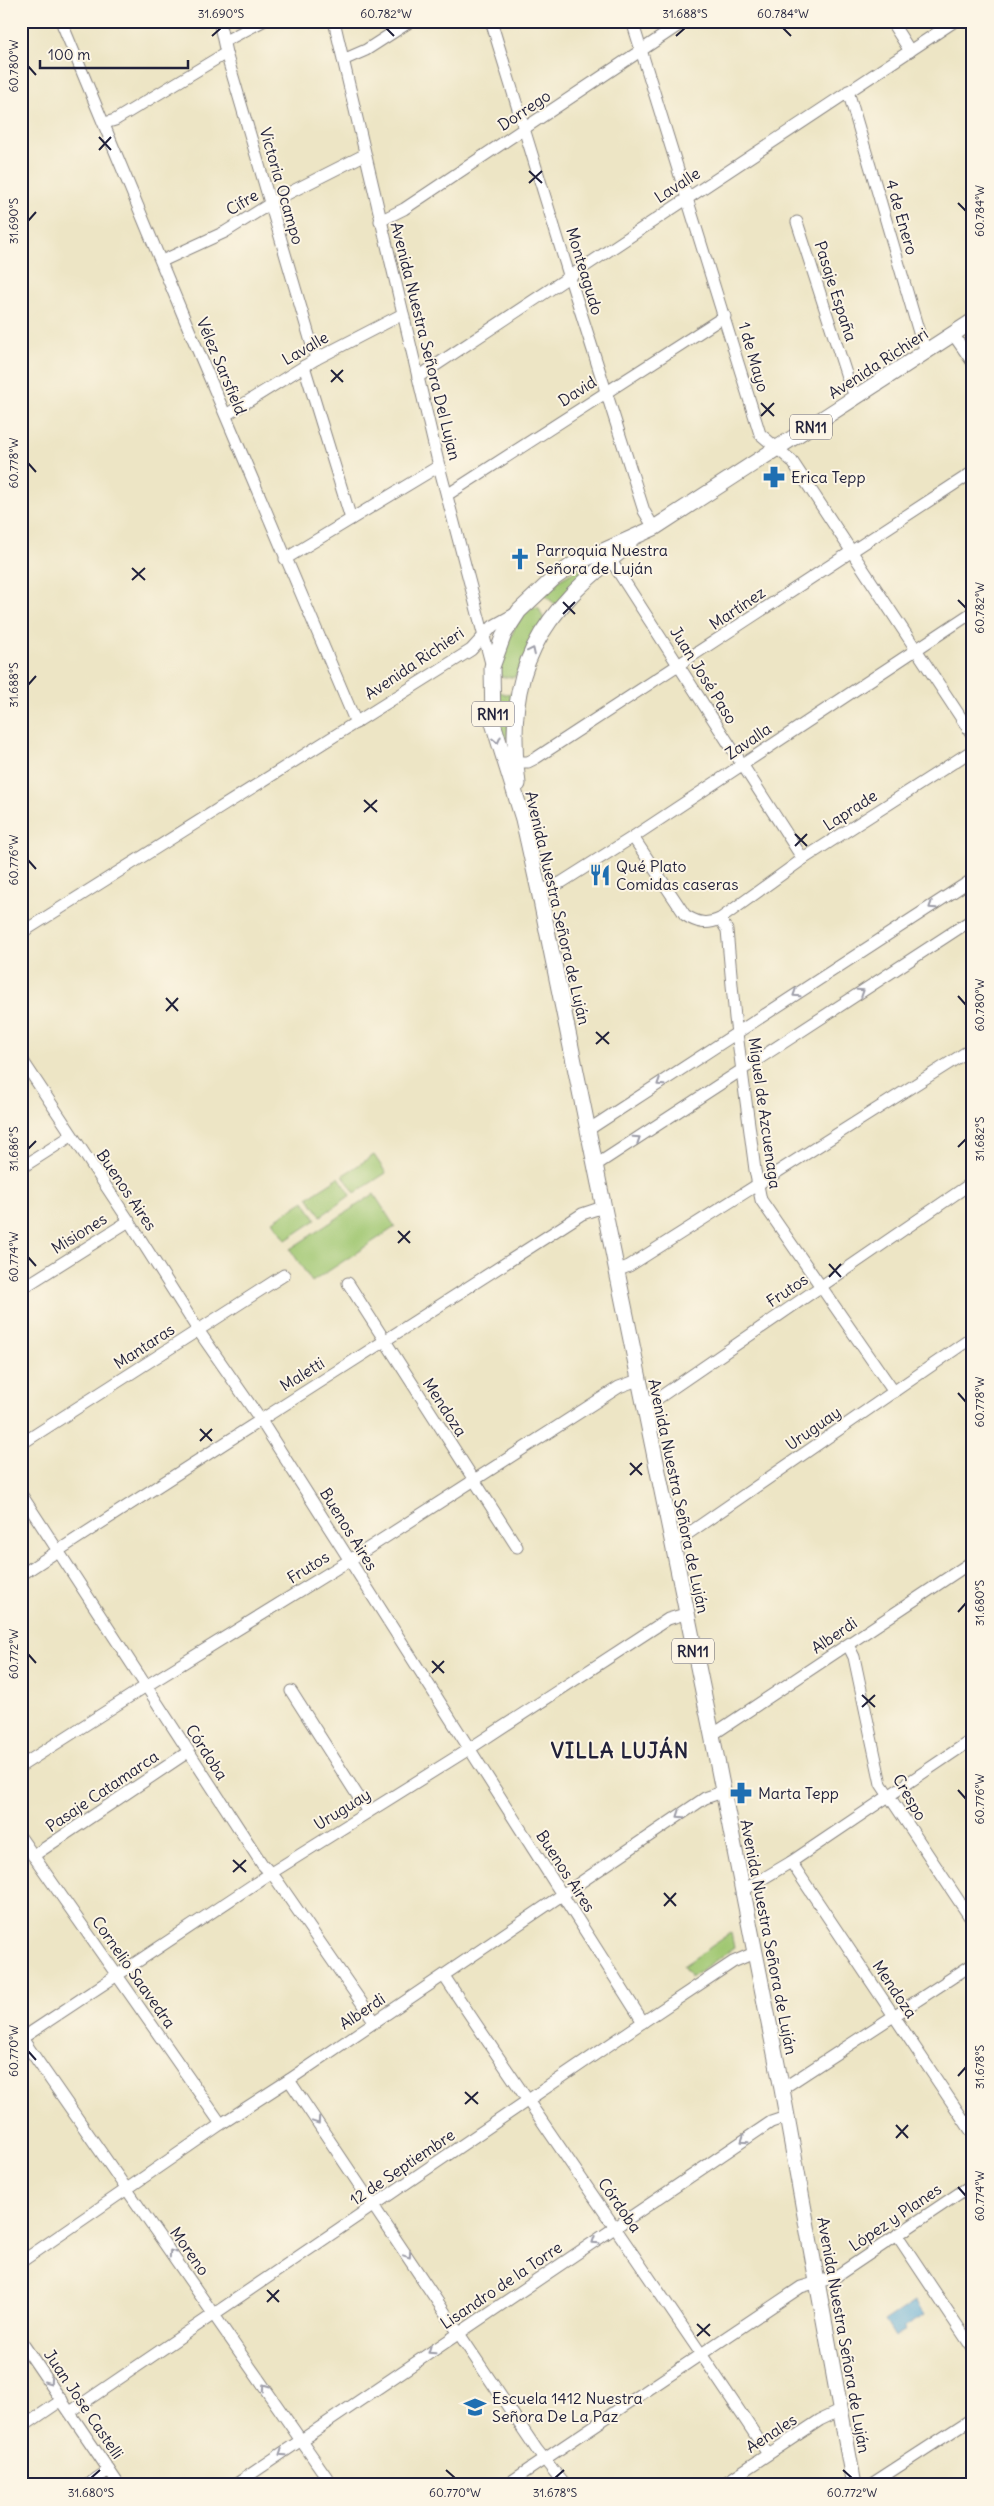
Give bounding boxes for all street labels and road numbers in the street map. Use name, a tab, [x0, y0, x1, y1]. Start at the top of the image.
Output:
street label: Dorrego	[494, 85, 554, 135]
street label: Victoria Ocampo	[256, 125, 308, 247]
street label: Lavalle	[650, 163, 704, 207]
street label: 4 de Enero	[882, 177, 922, 257]
street label: Cifre	[222, 185, 262, 219]
street label: Avenida Nuestra Señora Del Lujan	[387, 220, 465, 462]
street label: Monteagudo	[562, 225, 608, 317]
street label: Pasaje España	[810, 238, 862, 344]
street label: Vélez Sarsfield	[192, 314, 252, 418]
street label: 1 de Mayo	[734, 320, 774, 394]
street label: Avenida Richieri	[824, 323, 932, 403]
street label: Lavalle	[278, 327, 332, 369]
street label: David	[554, 371, 600, 411]
road number: RN11	[790, 414, 832, 440]
street label: Martínez	[705, 582, 769, 634]
street label: Avenida Richieri	[361, 622, 467, 704]
street label: Juan José Paso	[666, 623, 742, 727]
road number: RN11	[472, 702, 514, 726]
street label: Zavalla	[721, 718, 775, 764]
street label: Laprade	[819, 785, 881, 835]
street label: Avenida Nuestra Señora de Luján	[521, 789, 595, 1027]
street label: Miguel de Azcuenaga	[744, 1036, 786, 1190]
street label: Buenos Aires	[93, 1146, 161, 1234]
street label: Misiones	[48, 1208, 110, 1258]
street label: Frutos	[762, 1269, 812, 1311]
street label: Mantaras	[110, 1319, 178, 1373]
street label: Maletti	[276, 1353, 328, 1395]
street label: Mendoza	[419, 1374, 471, 1440]
street label: Avenida Nuestra Señora de Luján	[644, 1377, 714, 1615]
street label: Uruguay	[781, 1402, 845, 1454]
street label: Buenos Aires	[316, 1484, 382, 1574]
street label: Frutos	[283, 1546, 333, 1588]
street label: Alberdi	[807, 1613, 861, 1657]
road number: RN11	[672, 1638, 714, 1664]
street label: Córdoba	[182, 1721, 232, 1783]
street label: Pasaje Catamarca	[42, 1746, 162, 1836]
street label: Crespo	[889, 1770, 931, 1824]
street label: Uruguay	[310, 1784, 374, 1834]
street label: Avenida Nuestra Señora de Luján	[736, 1818, 802, 2056]
street label: Buenos Aires	[532, 1826, 600, 1916]
street label: Cornelio Saavedra	[88, 1912, 180, 2032]
street label: Mendoza	[868, 1956, 922, 2022]
street label: Alberdi	[335, 1989, 389, 2033]
street label: 12 de Septiembre	[346, 2124, 458, 2210]
street label: Córdoba	[594, 2174, 646, 2236]
street label: López y Planes	[845, 2179, 945, 2255]
street label: Avenida Nuestra Señora de Luján	[813, 2215, 875, 2455]
street label: Moreno	[166, 2223, 214, 2279]
street label: Lisandro de la Torre	[436, 2237, 566, 2333]
street label: Juan Jose Castelli	[40, 2345, 128, 2463]
street label: Aenales	[742, 2409, 800, 2457]

